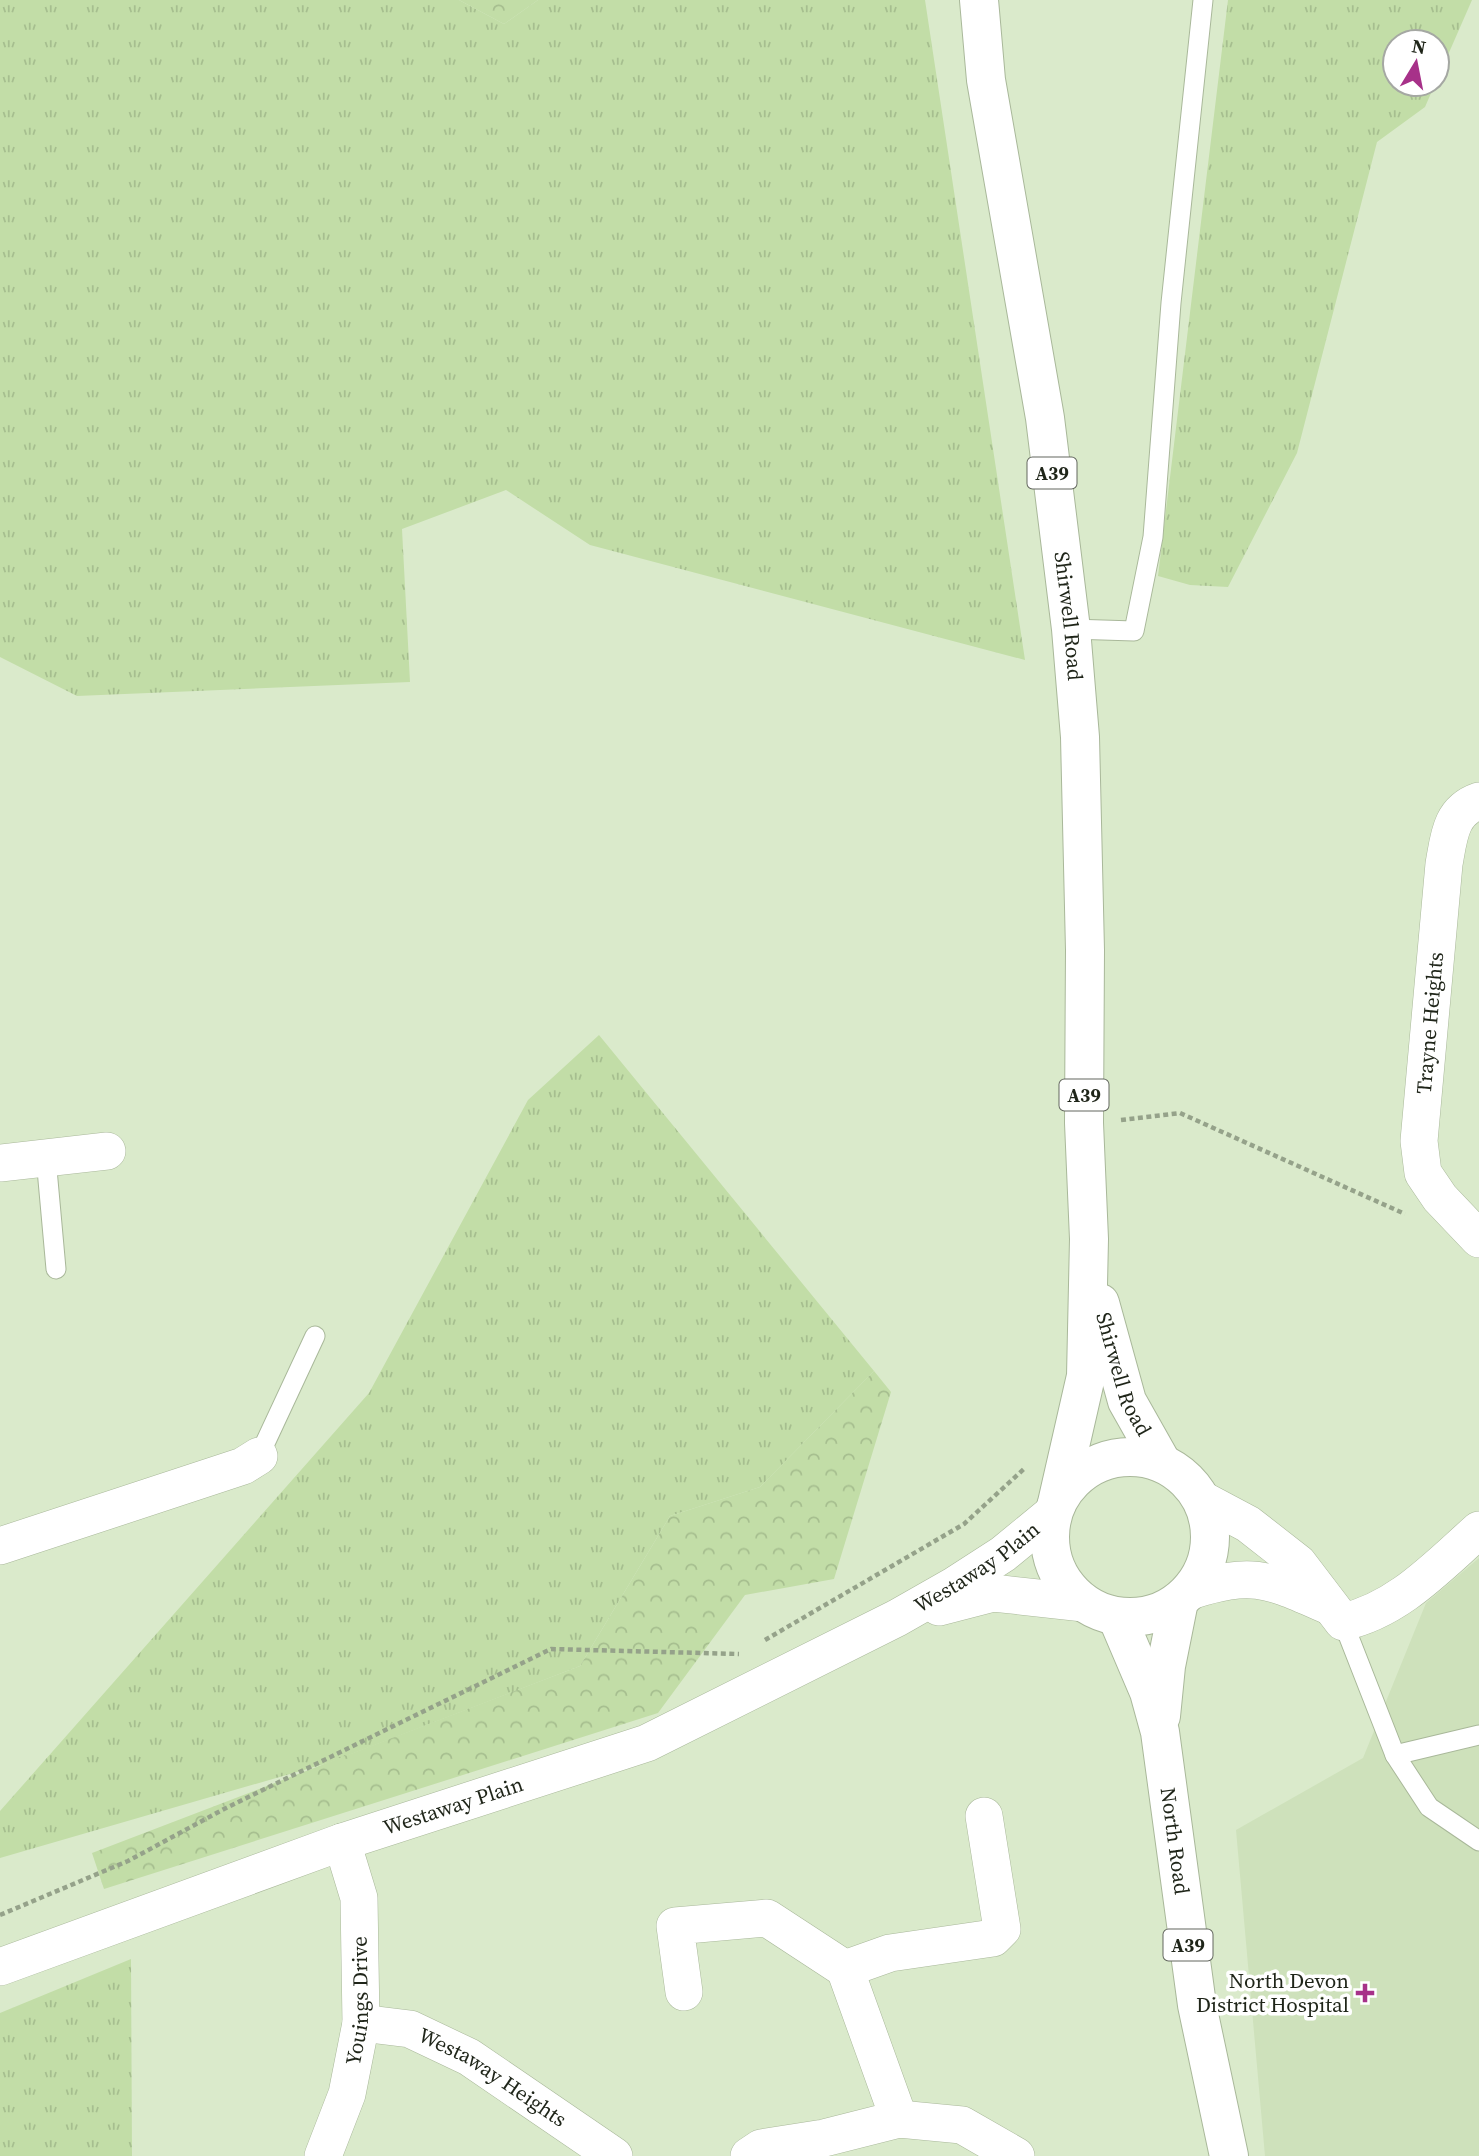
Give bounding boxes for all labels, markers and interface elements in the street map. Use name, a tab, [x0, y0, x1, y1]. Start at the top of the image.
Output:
north arrow	[1381, 28, 1451, 98]
text: N	[1410, 32, 1428, 60]
road number: A39	[1028, 458, 1076, 488]
street label: Shirwell Road	[1048, 550, 1090, 682]
street label: Trayne Heights	[1409, 951, 1450, 1095]
road number: A39	[1060, 1079, 1108, 1110]
street label: Shirwell Road	[1089, 1309, 1159, 1441]
street label: Westaway Plain	[909, 1515, 1046, 1619]
street label: Westaway Plain	[379, 1769, 527, 1842]
street label: North Road	[1154, 1785, 1197, 1896]
road number: A39	[1164, 1929, 1212, 1960]
street label: Youings Drive	[338, 1936, 375, 2068]
place label: North Devon District Hospital	[1196, 1966, 1349, 2019]
marker: North Devon District Hospital	[1355, 1983, 1375, 2003]
street label: Westaway Heights	[414, 2020, 573, 2134]

